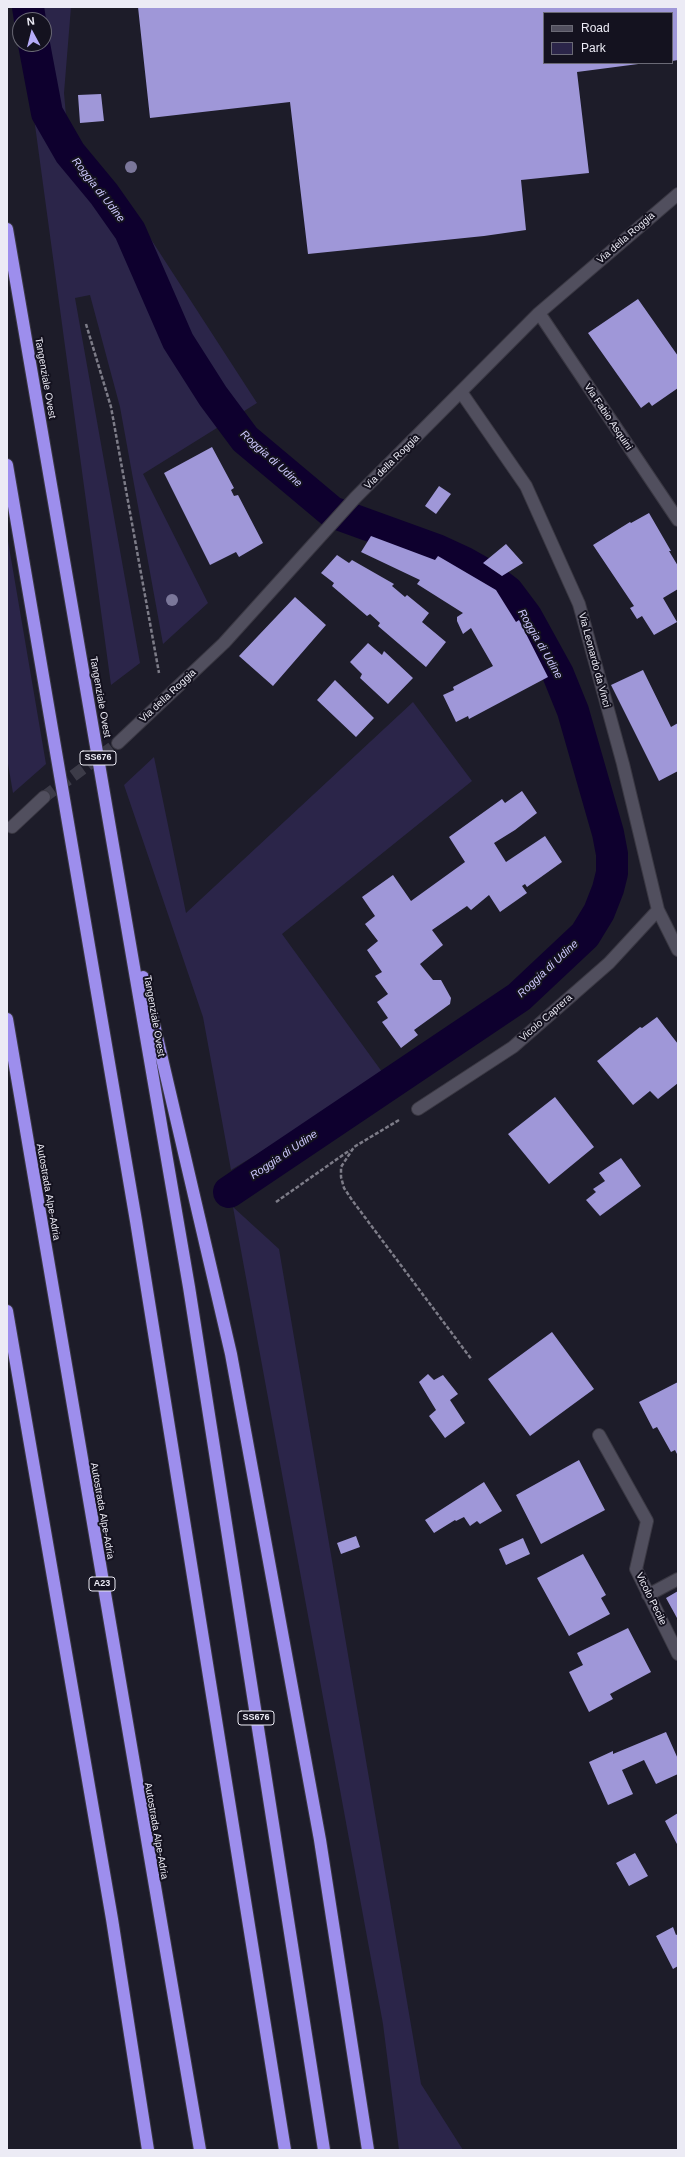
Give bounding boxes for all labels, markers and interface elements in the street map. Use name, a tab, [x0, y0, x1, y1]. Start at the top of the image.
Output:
north arrow	[12, 12, 52, 52]
legend	[543, 12, 673, 64]
text: N	[26, 15, 35, 28]
text: Road	[581, 21, 610, 35]
text: Park	[581, 41, 606, 55]
water label: Roggia di Udine	[69, 155, 127, 225]
street label: Via della Roggia	[595, 210, 657, 266]
street label: Tangenziale Ovest	[32, 336, 58, 420]
street label: Via Fabio Asquini	[581, 381, 635, 453]
water label: Roggia di Udine	[237, 428, 305, 490]
street label: Via della Roggia	[362, 432, 422, 492]
water label: Roggia di Udine	[515, 607, 565, 681]
street label: Via Leonardo da Vinci	[576, 611, 612, 709]
street label: Tangenziale Ovest	[87, 655, 113, 739]
street label: Via della Roggia	[137, 667, 199, 725]
road number: SS676	[80, 751, 116, 765]
water label: Roggia di Udine	[515, 937, 581, 1001]
street label: Tangenziale Ovest	[141, 974, 167, 1058]
street label: Vicolo Caprera	[517, 992, 575, 1044]
water label: Roggia di Udine	[248, 1128, 320, 1182]
street label: Autostrada Alpe-Adria	[34, 1143, 62, 1241]
street label: Autostrada Alpe-Adria	[88, 1462, 116, 1560]
street label: Vicolo Pecile	[633, 1571, 669, 1627]
road number: A23	[89, 1577, 115, 1591]
road number: SS676	[238, 1711, 274, 1725]
street label: Autostrada Alpe-Adria	[142, 1782, 170, 1880]

